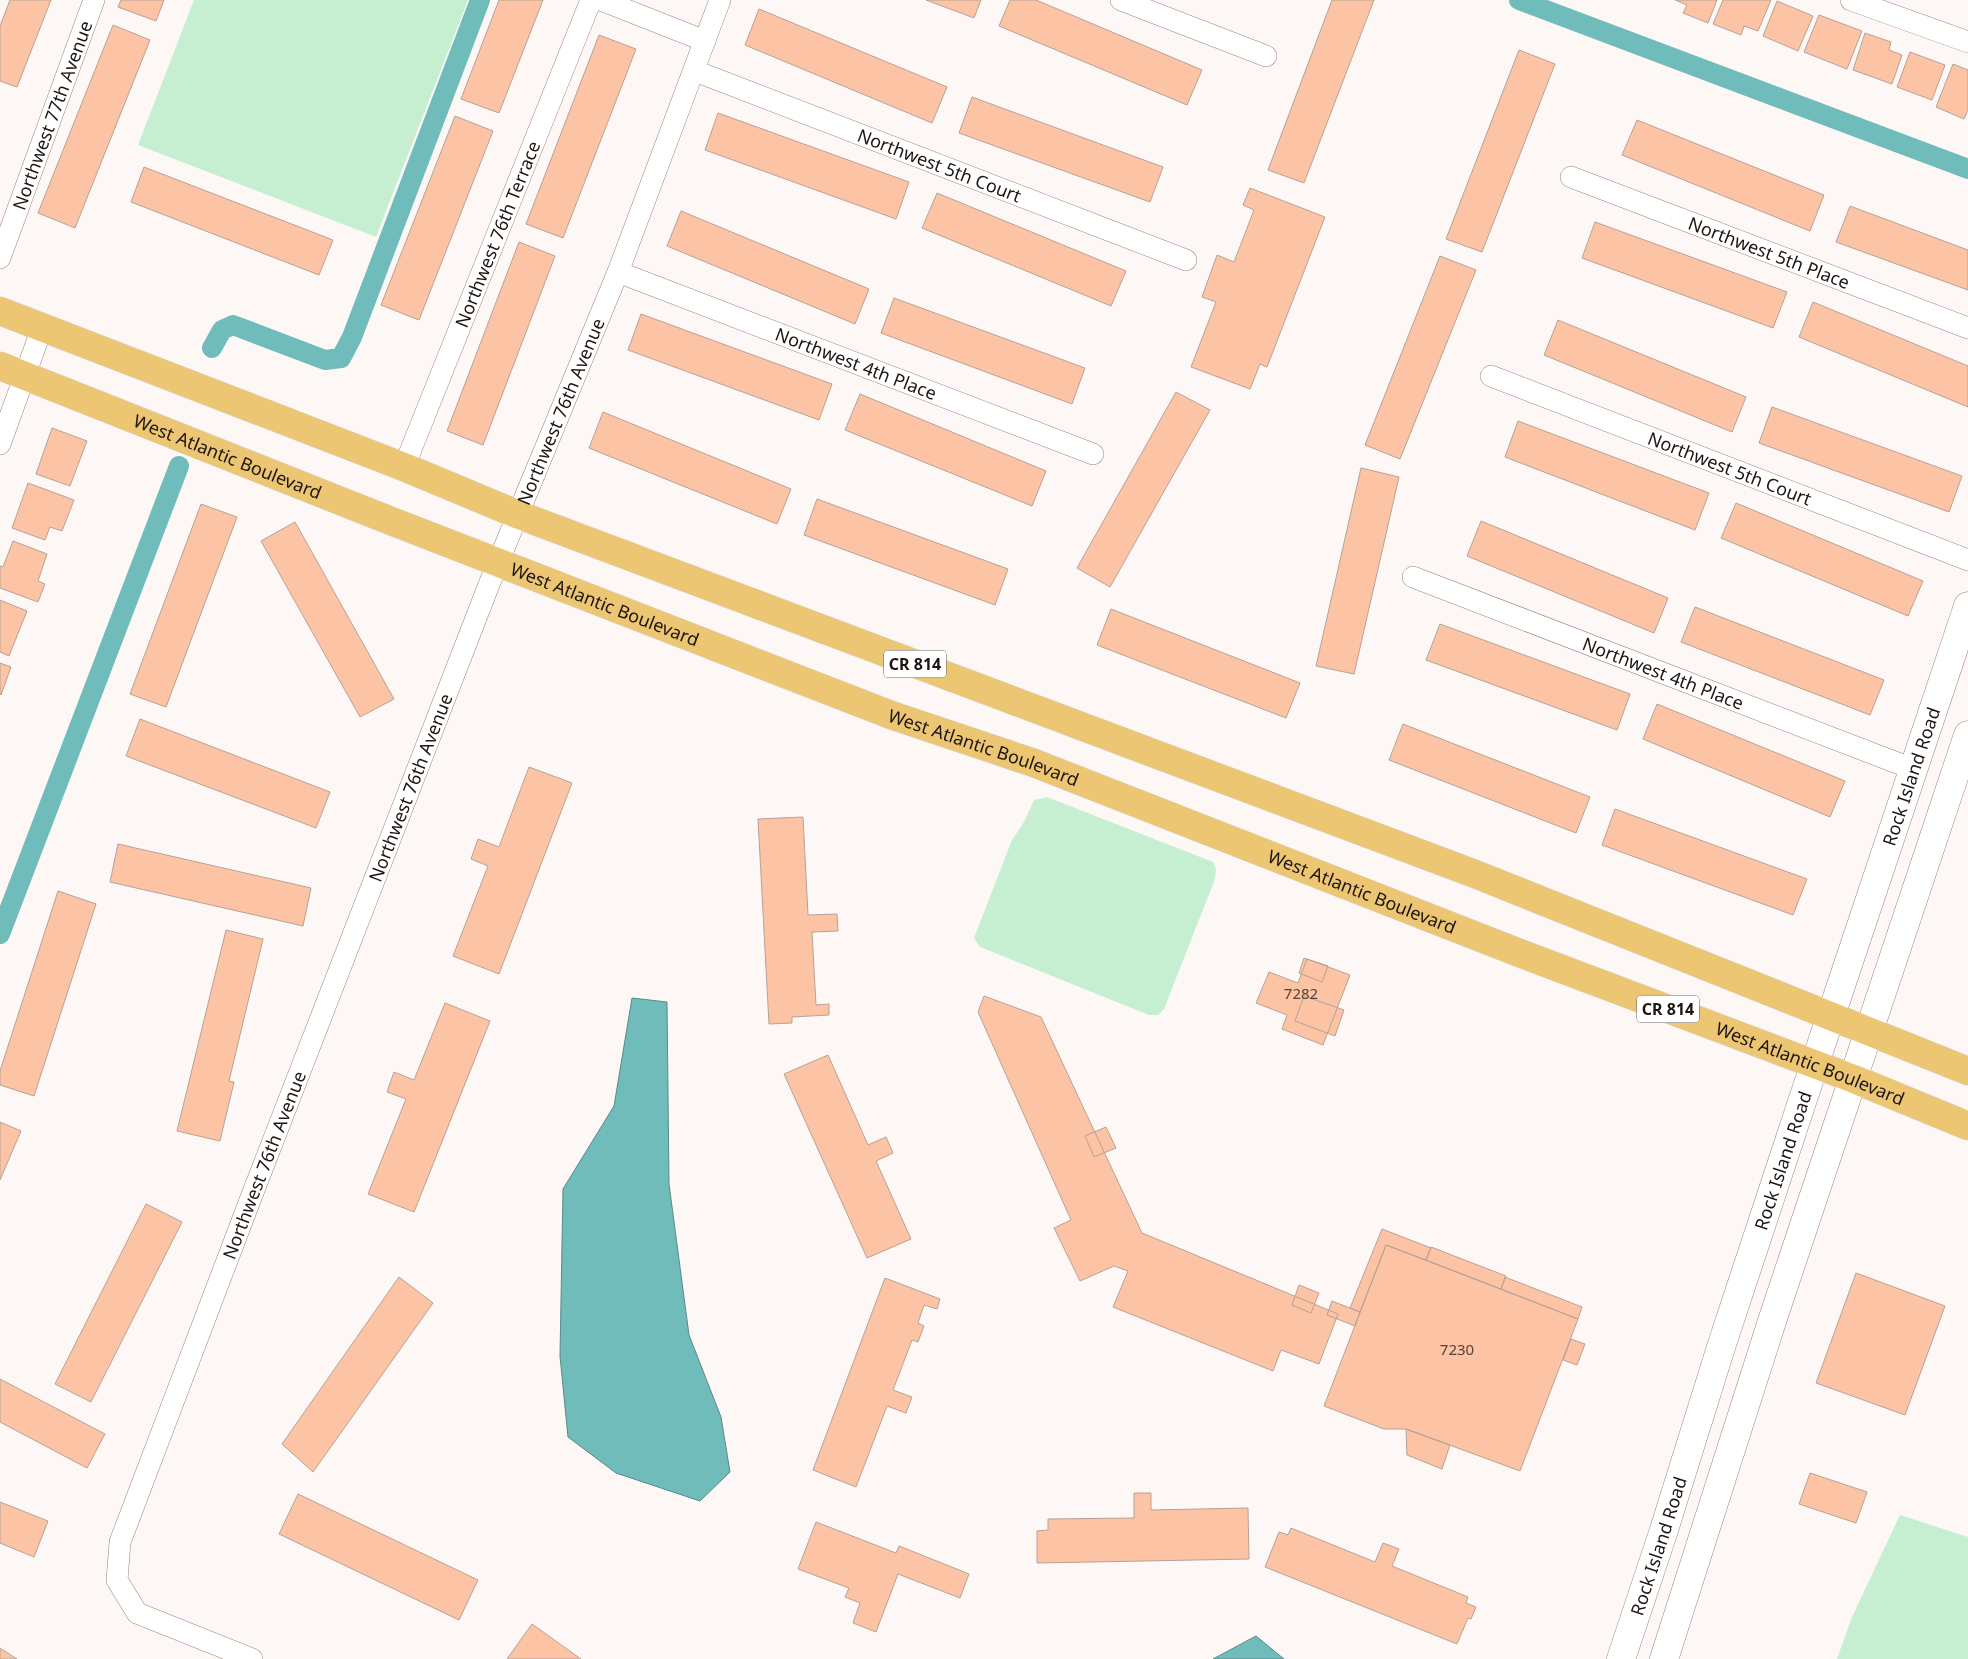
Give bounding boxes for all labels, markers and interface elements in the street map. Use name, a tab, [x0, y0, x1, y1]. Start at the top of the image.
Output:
street label: Northwest 77th Avenue	[7, 17, 98, 213]
street label: Northwest 5th Court	[854, 123, 1025, 208]
street label: Northwest 76th Terrace	[449, 137, 545, 331]
street label: Northwest 5th Place	[1685, 211, 1853, 294]
street label: Northwest 76th Avenue	[511, 314, 610, 508]
street label: Northwest 4th Place	[772, 321, 940, 405]
street label: West Atlantic Boulevard	[130, 408, 325, 504]
street label: Northwest 5th Court	[1644, 426, 1816, 511]
street label: West Atlantic Boulevard	[507, 557, 703, 651]
street label: Northwest 4th Place	[1579, 631, 1747, 715]
road number: CR 814	[884, 651, 946, 678]
street label: Northwest 76th Avenue	[363, 690, 458, 885]
street label: West Atlantic Boulevard	[885, 703, 1083, 791]
street label: Rock Island Road	[1877, 704, 1945, 849]
street label: West Atlantic Boulevard	[1264, 844, 1460, 939]
house number: 7282	[1284, 983, 1318, 1003]
road number: CR 814	[1637, 996, 1699, 1022]
street label: West Atlantic Boulevard	[1712, 1016, 1908, 1111]
street label: Northwest 76th Avenue	[217, 1067, 311, 1263]
street label: Rock Island Road	[1749, 1088, 1817, 1233]
house number: 7230	[1440, 1339, 1474, 1359]
street label: Rock Island Road	[1624, 1474, 1692, 1619]

